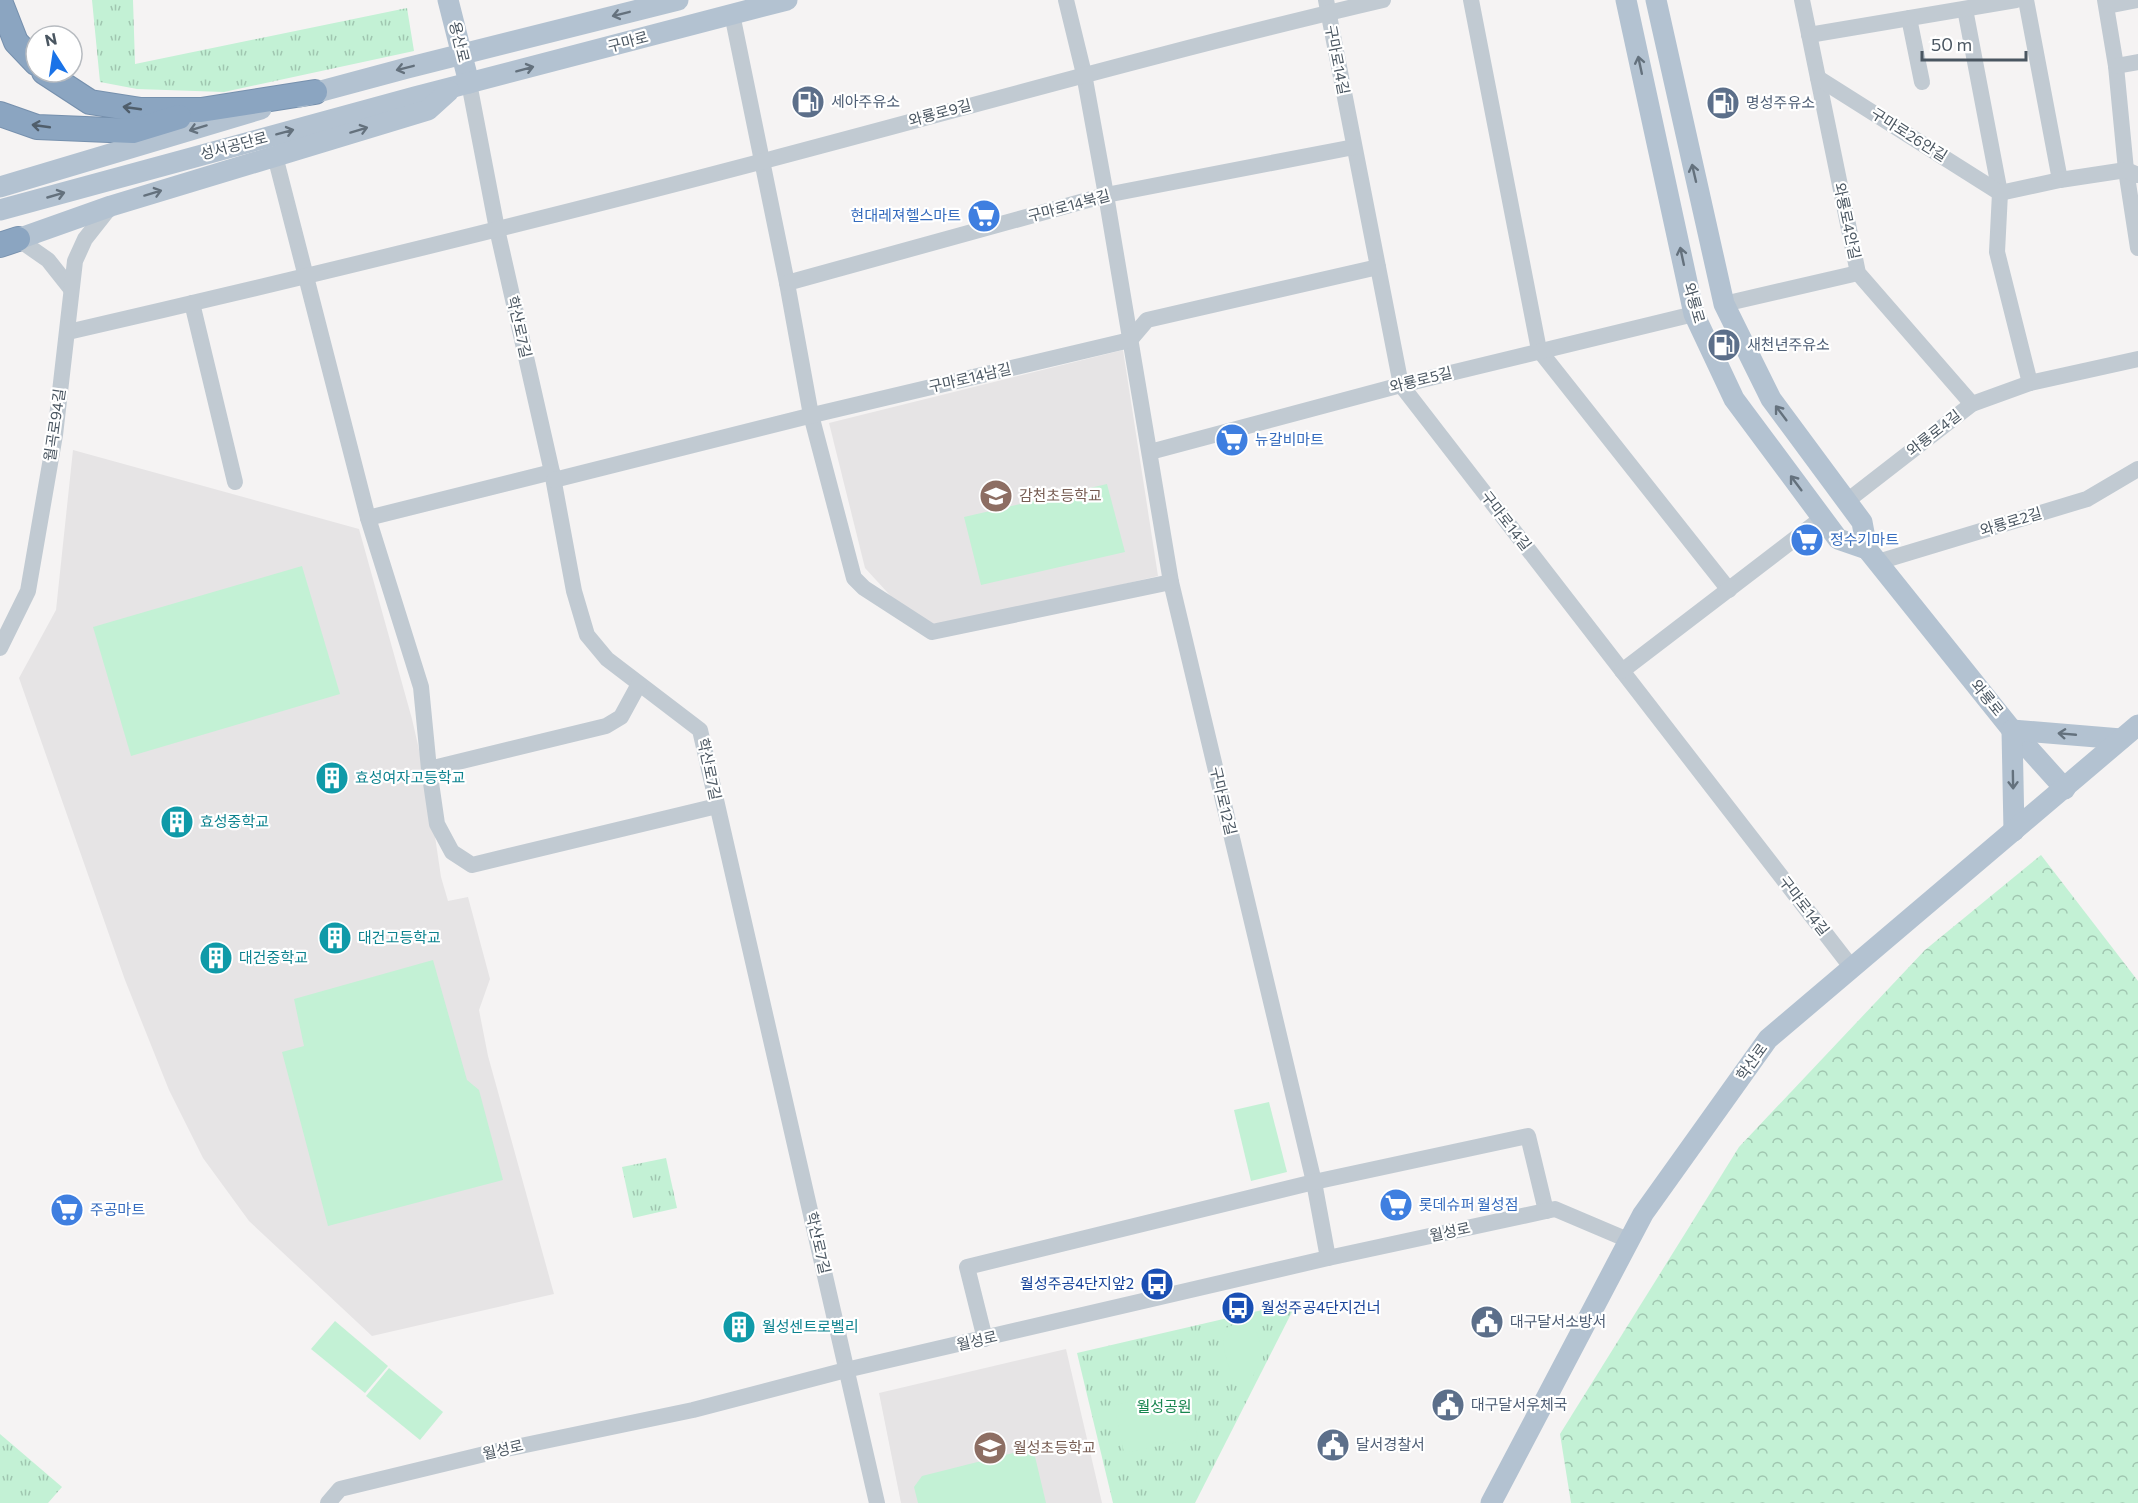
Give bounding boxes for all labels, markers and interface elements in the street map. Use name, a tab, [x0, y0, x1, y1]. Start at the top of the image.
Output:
one-way arrow	[612, 9, 631, 21]
street label: 용산로	[446, 19, 474, 64]
street label: 구마로14길	[1322, 23, 1354, 96]
north arrow	[24, 24, 84, 84]
scale bar	[1922, 24, 2026, 62]
street label: 구마로	[605, 27, 650, 55]
text: N	[43, 28, 59, 49]
text: 50 m	[1931, 33, 1972, 55]
one-way arrow	[1634, 56, 1646, 75]
one-way arrow	[516, 62, 535, 74]
one-way arrow	[396, 63, 415, 75]
fuel station icon: 세아주유소	[790, 84, 826, 120]
fuel station icon: 명성주유소	[1705, 85, 1741, 121]
place label: 세아주유소	[831, 92, 900, 110]
place label: 명성주유소	[1746, 93, 1815, 111]
street label: 와룡로9길	[906, 95, 973, 129]
one-way arrow	[123, 103, 142, 114]
street label: 구마로26안길	[1868, 104, 1951, 165]
one-way arrow	[32, 120, 51, 131]
one-way arrow	[189, 123, 208, 134]
one-way arrow	[350, 124, 369, 135]
one-way arrow	[275, 126, 294, 137]
street label: 성서공단로	[198, 127, 269, 163]
one-way arrow	[1688, 163, 1700, 182]
street label: 와룡로4안길	[1831, 181, 1865, 261]
street label: 구마로14북길	[1026, 185, 1112, 225]
one-way arrow	[143, 187, 162, 198]
one-way arrow	[46, 189, 65, 200]
supermarket icon: 현대레져헬스마트	[966, 198, 1002, 234]
place label: 현대레져헬스마트	[851, 206, 961, 224]
one-way arrow	[1675, 247, 1687, 266]
street label: 와룡로	[1681, 280, 1709, 325]
street label: 학산로7길	[504, 294, 536, 360]
fuel station icon: 새천년주유소	[1706, 327, 1742, 363]
place label: 새천년주유소	[1747, 335, 1830, 353]
street label: 구마로14남길	[927, 359, 1013, 395]
street label: 와룡로5길	[1388, 363, 1454, 395]
street label: 월곡로94길	[40, 387, 68, 462]
one-way arrow	[1775, 405, 1788, 421]
street label: 와룡로4길	[1903, 405, 1964, 459]
supermarket icon: 뉴갈비마트	[1214, 422, 1250, 458]
place label: 뉴갈비마트	[1255, 430, 1324, 448]
one-way arrow	[1790, 476, 1802, 492]
school or university icon: 감천초등학교	[978, 478, 1014, 514]
place label: 감천초등학교	[1019, 486, 1102, 504]
street label: 구마로14길	[1478, 487, 1536, 554]
street label: 와룡로2길	[1978, 503, 2044, 539]
supermarket icon: 정수기마트	[1789, 522, 1825, 558]
place label: 정수기마트	[1830, 530, 1899, 548]
street label: 와룡로	[1968, 676, 2008, 719]
one-way arrow	[2057, 728, 2077, 739]
street label: 학산로7길	[695, 736, 725, 802]
building icon: 효성여자고등학교	[314, 760, 350, 796]
street label: 구마로12길	[1207, 765, 1241, 837]
place label: 효성여자고등학교	[355, 768, 465, 786]
one-way arrow	[2007, 770, 2019, 790]
building icon: 효성중학교	[159, 804, 195, 840]
place label: 효성중학교	[200, 812, 269, 830]
street label: 구마로14길	[1776, 872, 1834, 939]
building icon: 대건고등학교	[317, 920, 353, 956]
place label: 대건고등학교	[358, 928, 441, 946]
building icon: 대건중학교	[198, 940, 234, 976]
place label: 대건중학교	[239, 948, 308, 966]
street label: 학산로	[1732, 1039, 1771, 1083]
supermarket icon: 롯데슈퍼 월성점	[1378, 1187, 1414, 1223]
supermarket icon: 주공마트	[49, 1192, 85, 1228]
place label: 롯데슈퍼 월성점	[1419, 1195, 1518, 1213]
place label: 주공마트	[90, 1200, 145, 1218]
street label: 학산로7길	[803, 1210, 835, 1276]
street label: 월성로	[1428, 1218, 1472, 1244]
bus stop icon: 월성주공4단지앞2	[1139, 1266, 1175, 1302]
place label: 월성주공4단지앞2	[1020, 1274, 1134, 1292]
bus stop icon: 월성주공4단지건너	[1220, 1290, 1256, 1326]
place label: 월성주공4단지건너	[1261, 1298, 1380, 1316]
public building icon: 대구달서소방서	[1469, 1304, 1505, 1340]
building icon: 월성센트로벨리	[721, 1309, 757, 1345]
place label: 대구달서소방서	[1510, 1312, 1607, 1330]
place label: 월성센트로벨리	[762, 1317, 859, 1335]
street label: 월성로	[955, 1327, 999, 1353]
public building icon: 대구달서우체국	[1430, 1387, 1466, 1423]
place label: 대구달서우체국	[1471, 1395, 1568, 1413]
park label: 월성공원	[1136, 1397, 1192, 1415]
public building icon: 달서경찰서	[1315, 1427, 1351, 1463]
school or university icon: 월성초등학교	[972, 1430, 1008, 1466]
place label: 달서경찰서	[1356, 1435, 1425, 1453]
street label: 월성로	[481, 1436, 525, 1462]
place label: 월성초등학교	[1013, 1438, 1096, 1456]

